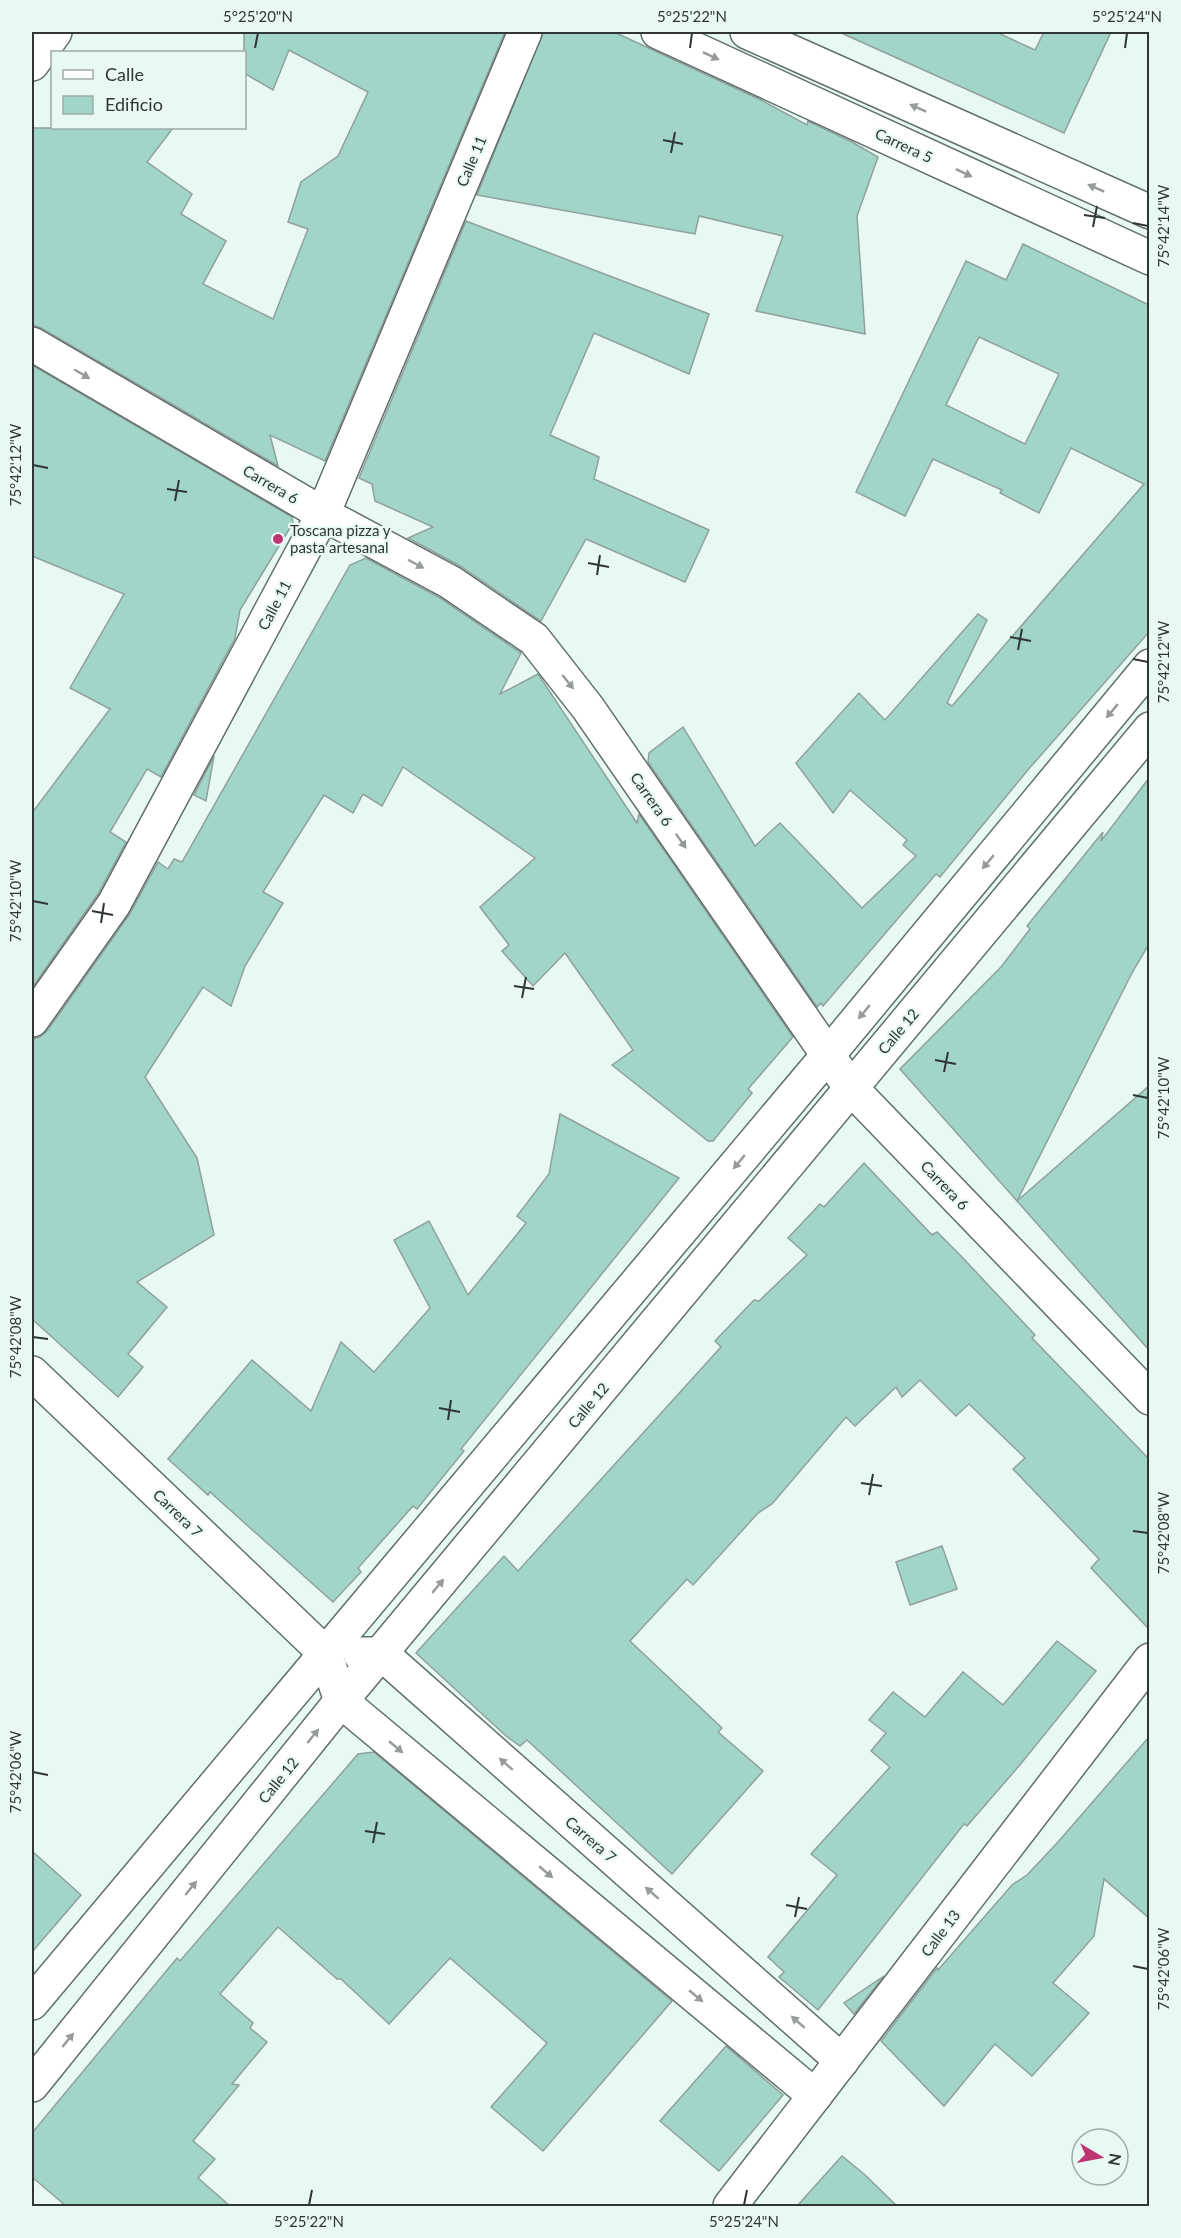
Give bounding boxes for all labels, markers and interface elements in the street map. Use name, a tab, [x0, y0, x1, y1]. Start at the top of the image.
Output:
text: 5°25'20"N	[223, 7, 293, 25]
text: 5°25'22"N	[657, 7, 727, 25]
text: 5°25'24"N	[1092, 7, 1162, 25]
legend	[51, 51, 246, 129]
one-way arrow	[702, 52, 720, 61]
text: Calle	[105, 63, 144, 85]
text: Edificio	[105, 93, 163, 115]
one-way arrow	[910, 104, 927, 113]
street label: Carrera 5	[872, 124, 936, 166]
street label: Calle 11	[452, 133, 490, 189]
one-way arrow	[956, 168, 973, 177]
one-way arrow	[1087, 183, 1105, 193]
text: 75°42'14"W	[1154, 184, 1172, 267]
one-way arrow	[74, 368, 90, 379]
text: 75°42'12"W	[6, 423, 24, 506]
street label: Carrera 6	[240, 461, 302, 507]
place label: Toscana pizza y pasta artesanal	[290, 521, 391, 556]
marker: Toscana pizza y pasta artesanal	[271, 532, 285, 546]
one-way arrow	[407, 559, 424, 569]
street label: Calle 11	[253, 577, 295, 633]
text: 75°42'12"W	[1154, 620, 1172, 703]
one-way arrow	[561, 674, 574, 690]
one-way arrow	[1106, 703, 1119, 719]
street label: Carrera 6	[627, 769, 677, 830]
one-way arrow	[675, 833, 686, 849]
one-way arrow	[982, 854, 995, 869]
text: 75°42'10"W	[6, 859, 24, 942]
one-way arrow	[858, 1004, 871, 1019]
street label: Calle 12	[874, 1005, 922, 1057]
text: 75°42'10"W	[1154, 1056, 1172, 1139]
one-way arrow	[733, 1154, 746, 1169]
street label: Carrera 6	[917, 1157, 973, 1214]
text: 75°42'08"W	[6, 1295, 24, 1378]
street label: Calle 12	[564, 1379, 612, 1431]
street label: Carrera 7	[150, 1485, 207, 1541]
text: 75°42'08"W	[1154, 1491, 1172, 1574]
one-way arrow	[431, 1578, 444, 1594]
one-way arrow	[306, 1729, 319, 1744]
text: 75°42'06"W	[6, 1730, 24, 1813]
one-way arrow	[388, 1740, 404, 1753]
street label: Calle 12	[254, 1753, 302, 1807]
one-way arrow	[499, 1758, 514, 1771]
street label: Carrera 7	[562, 1812, 620, 1866]
one-way arrow	[538, 1865, 554, 1878]
one-way arrow	[184, 1880, 197, 1896]
one-way arrow	[645, 1887, 660, 1900]
street label: Calle 13	[917, 1906, 963, 1960]
text: 75°42'06"W	[1154, 1927, 1172, 2010]
one-way arrow	[688, 1990, 704, 2003]
one-way arrow	[791, 2016, 806, 2029]
one-way arrow	[62, 2032, 75, 2048]
north arrow	[1070, 2127, 1130, 2187]
text: N	[1105, 2152, 1126, 2167]
text: 5°25'22"N	[274, 2212, 344, 2230]
text: 5°25'24"N	[709, 2212, 779, 2230]

